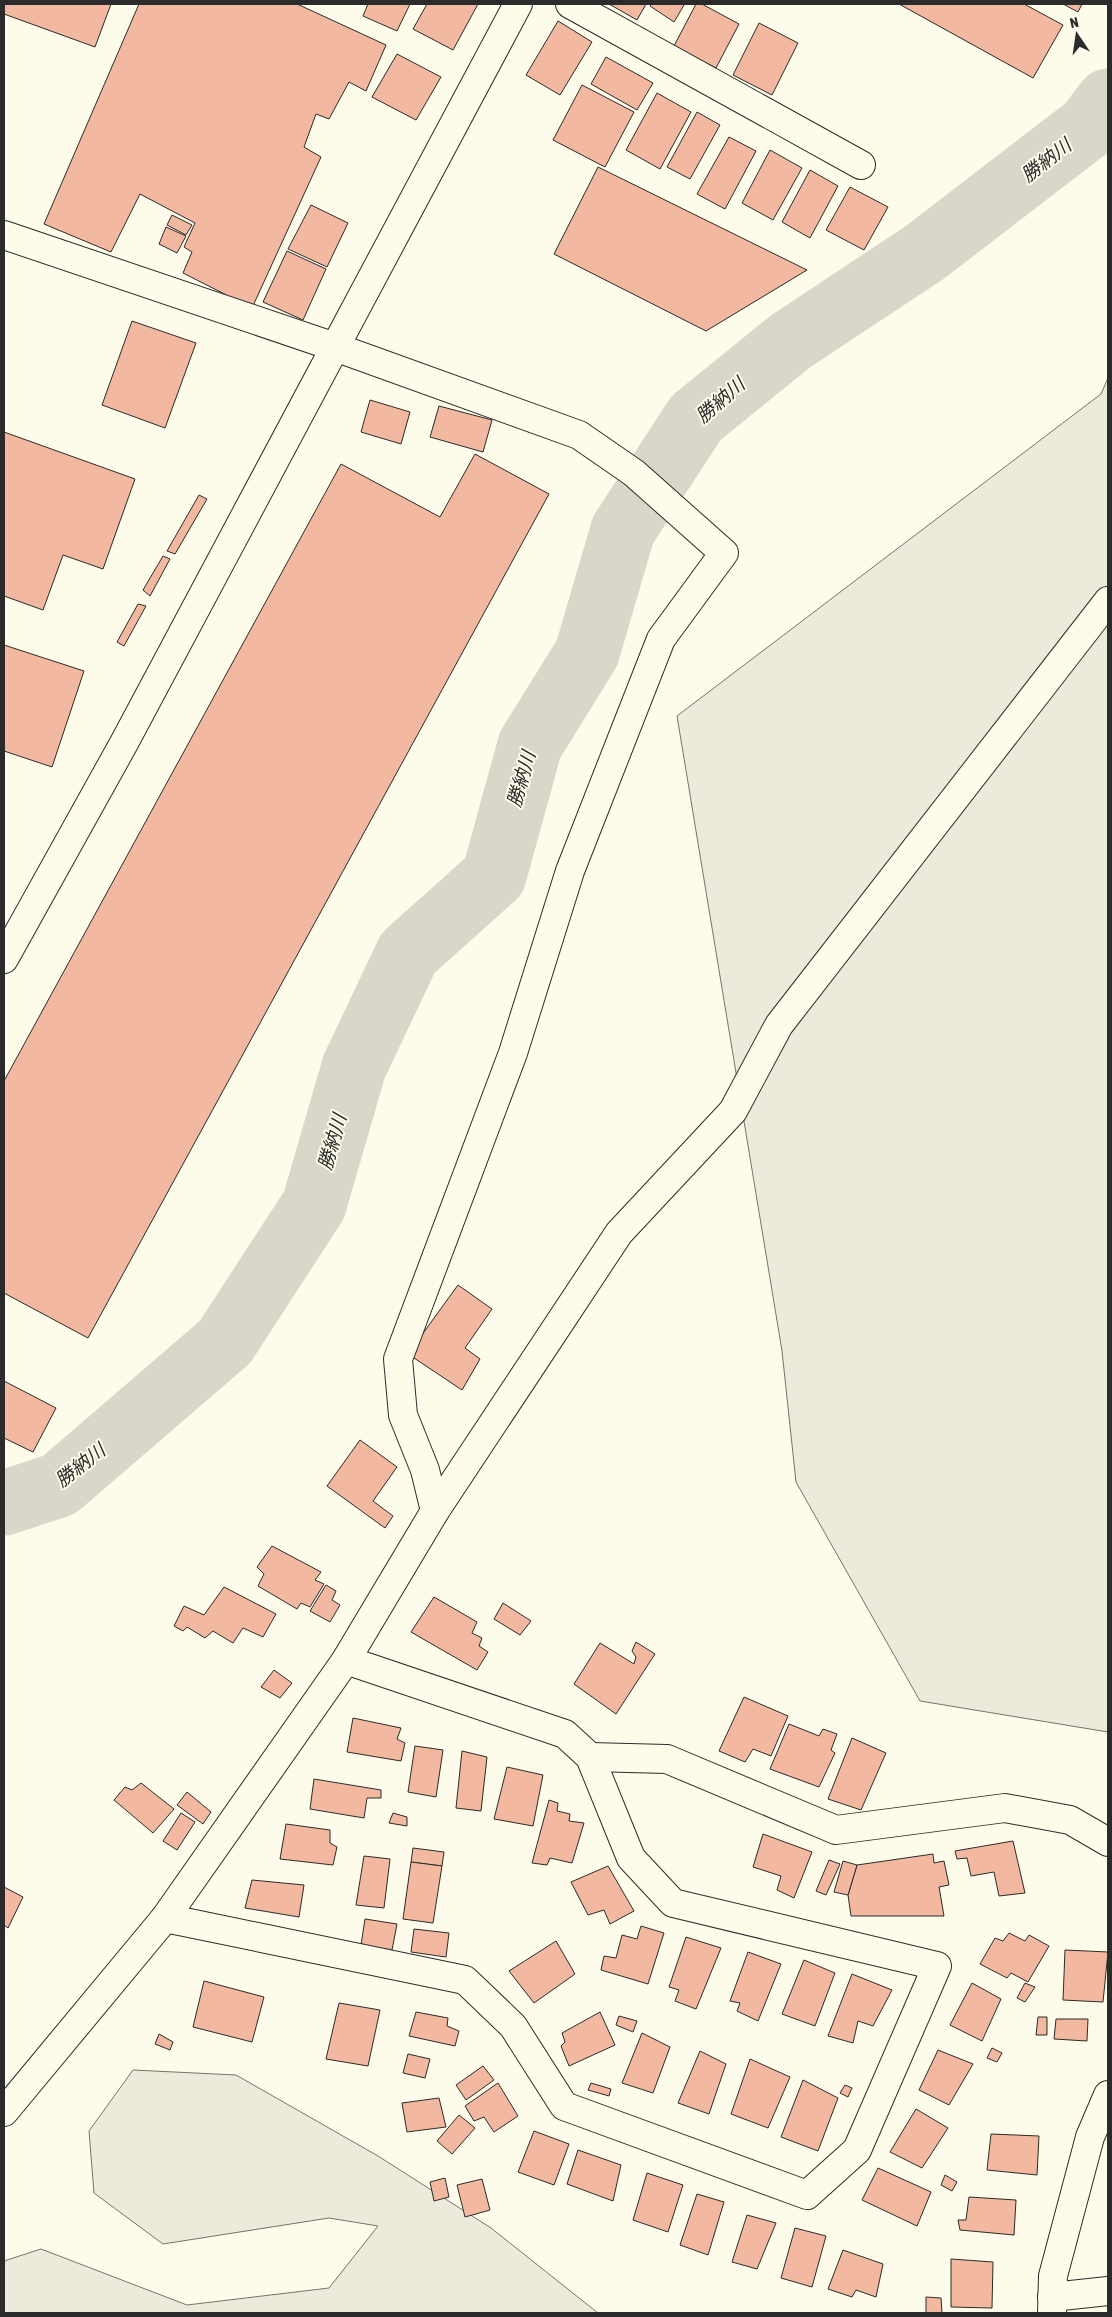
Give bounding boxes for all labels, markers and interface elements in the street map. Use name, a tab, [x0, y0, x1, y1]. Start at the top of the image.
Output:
north arrow	[1052, 10, 1102, 60]
text: N	[1068, 14, 1080, 31]
water label: 勝納川	[1017, 133, 1077, 186]
water label: 勝納川	[691, 372, 750, 427]
water label: 勝納川	[503, 747, 540, 809]
water label: 勝納川	[314, 1110, 351, 1172]
water label: 勝納川	[51, 1438, 111, 1491]

